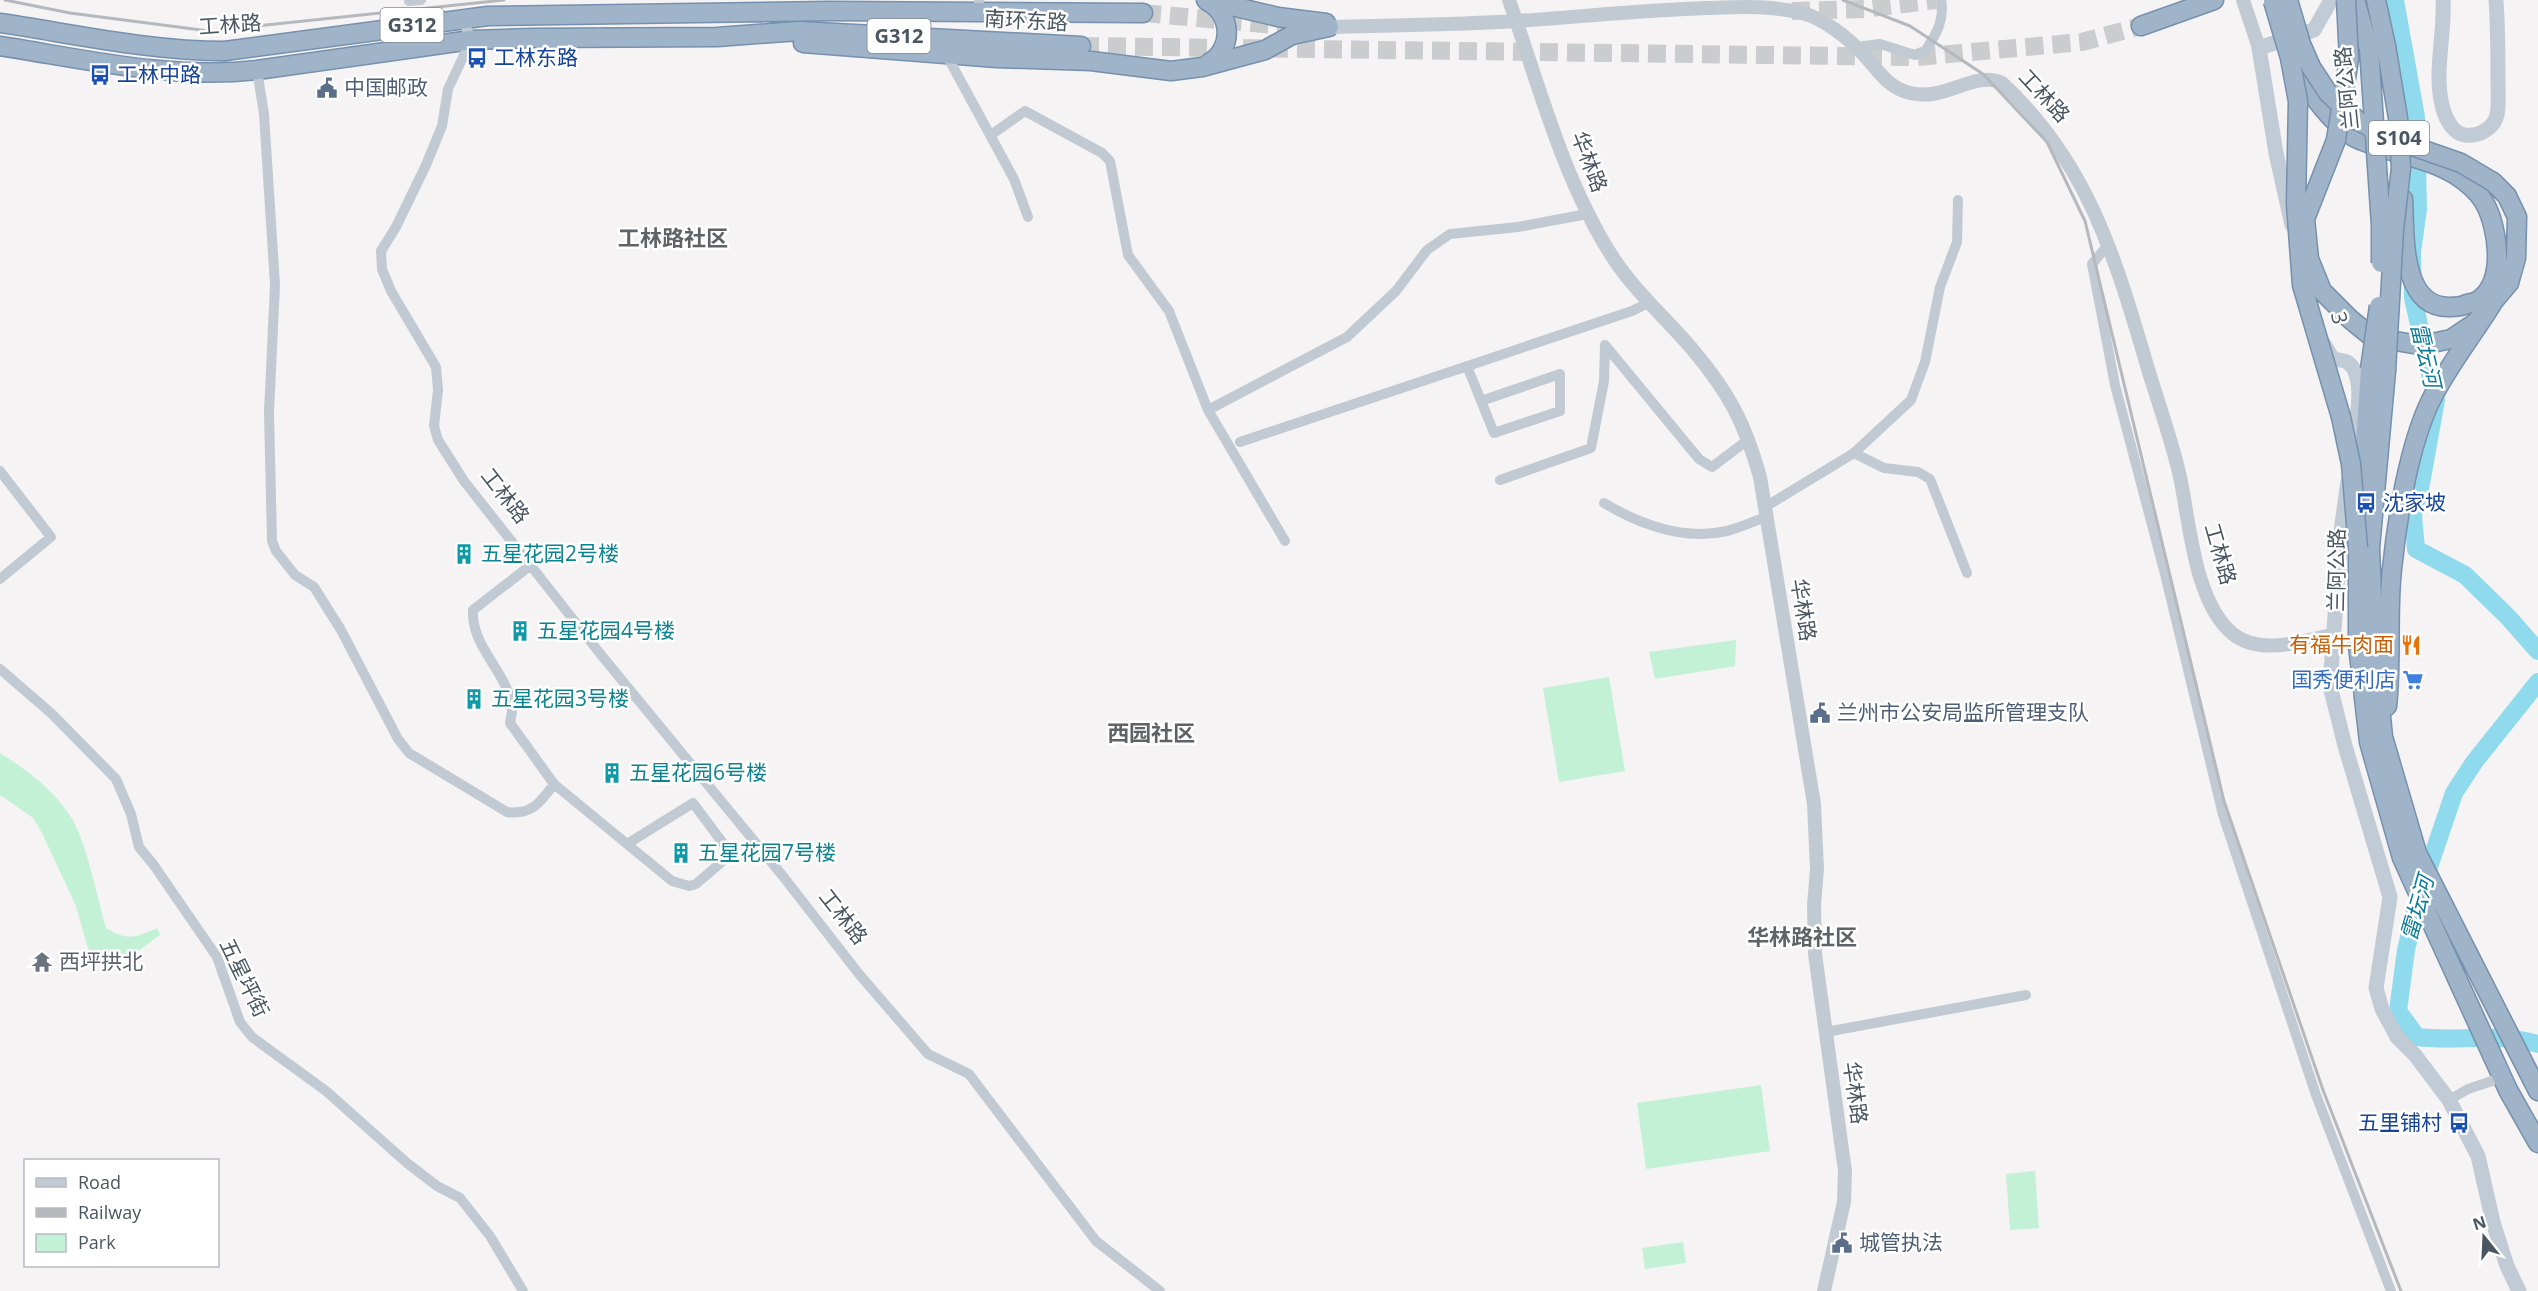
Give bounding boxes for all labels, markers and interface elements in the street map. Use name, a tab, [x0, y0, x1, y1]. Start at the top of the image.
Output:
street label: 南环东路	[983, 4, 1069, 36]
street label: 工林路	[198, 8, 262, 40]
road number: G312	[380, 8, 444, 42]
road number: G312	[868, 19, 930, 53]
place label: 工林东路	[494, 43, 578, 71]
street label: 兰阿公路	[2328, 45, 2364, 131]
bus stop icon: 工林东路	[465, 46, 489, 70]
place label: 工林中路	[117, 60, 201, 88]
bus stop icon: 工林中路	[88, 63, 112, 87]
street label: 工林路	[2013, 63, 2076, 128]
place label: 中国邮政	[344, 73, 428, 101]
public building icon: 中国邮政	[315, 76, 339, 100]
road number: S104	[2369, 121, 2429, 155]
street label: 华林路	[1566, 127, 1614, 196]
district label: 工林路社区	[618, 222, 728, 252]
street label: 3	[2325, 309, 2355, 327]
water label: 雷坛河	[2405, 319, 2450, 394]
street label: 工林路	[475, 462, 536, 529]
place label: 沈家坡	[2383, 488, 2446, 516]
bus stop icon: 沈家坡	[2354, 491, 2378, 515]
street label: 工林路	[2199, 520, 2243, 588]
street label: 兰阿公路	[2321, 528, 2351, 612]
place label: 五星花园2号楼	[481, 539, 619, 567]
building icon: 五星花园2号楼	[452, 542, 476, 566]
street label: 华林路	[1785, 577, 1823, 643]
place label: 五星花园4号楼	[537, 616, 675, 644]
building icon: 五星花园4号楼	[508, 619, 532, 643]
place label: 有福牛肉面	[2289, 630, 2394, 658]
restaurant icon: 有福牛肉面	[2399, 633, 2423, 657]
place label: 国秀便利店	[2291, 665, 2396, 693]
supermarket icon: 国秀便利店	[2401, 668, 2425, 692]
place label: 五星花园3号楼	[491, 684, 629, 712]
building icon: 五星花园3号楼	[462, 687, 486, 711]
place label: 兰州市公安局监所管理支队	[1837, 698, 2089, 726]
public building icon: 兰州市公安局监所管理支队	[1808, 701, 1832, 725]
district label: 西园社区	[1107, 717, 1195, 747]
place label: 五星花园6号楼	[629, 758, 767, 786]
building icon: 五星花园6号楼	[600, 761, 624, 785]
place label: 五星花园7号楼	[698, 838, 836, 866]
building icon: 五星花园7号楼	[669, 841, 693, 865]
water label: 雷坛河	[2393, 868, 2441, 944]
street label: 工林路	[813, 883, 874, 950]
district label: 华林路社区	[1747, 921, 1857, 951]
street label: 五星坪街	[214, 934, 276, 1021]
place label: 西坪拱北	[59, 947, 143, 975]
temple icon: 西坪拱北	[30, 950, 54, 974]
street label: 华林路	[1838, 1060, 1874, 1126]
place label: 五里铺村	[2358, 1108, 2442, 1136]
bus stop icon: 五里铺村	[2447, 1111, 2471, 1135]
legend	[24, 1159, 219, 1267]
text: Road	[78, 1170, 121, 1194]
text: Railway	[78, 1200, 142, 1224]
north arrow	[2454, 1207, 2514, 1267]
text: N	[2470, 1210, 2489, 1235]
place label: 城管执法	[1859, 1228, 1943, 1256]
text: Park	[78, 1230, 116, 1254]
public building icon: 城管执法	[1830, 1231, 1854, 1255]

